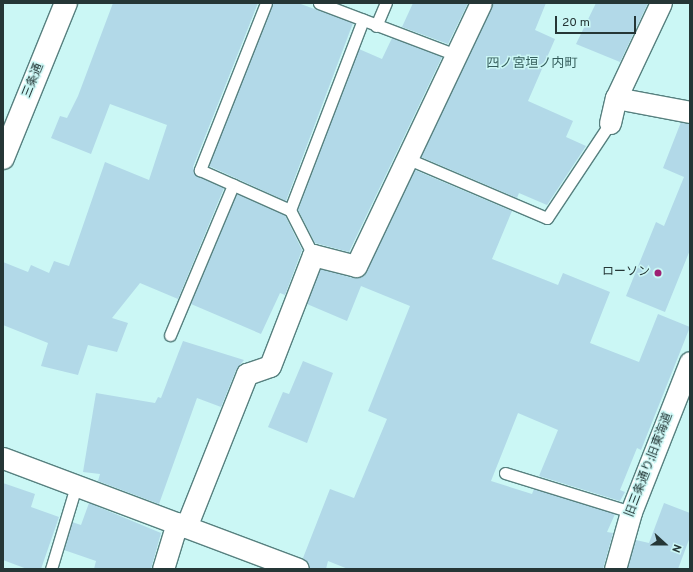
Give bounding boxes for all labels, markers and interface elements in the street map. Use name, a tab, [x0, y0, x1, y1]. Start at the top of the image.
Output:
scale bar	[557, 8, 638, 34]
text: 20 m	[562, 15, 590, 31]
district label: 四ノ宮垣ノ内町	[487, 56, 577, 72]
street label: 三条通	[21, 62, 47, 100]
place label: ローソン	[602, 266, 650, 280]
marker: ローソン	[653, 268, 663, 278]
street label: 旧三条通り;旧東海道	[623, 411, 677, 519]
north arrow	[645, 524, 685, 564]
text: N	[668, 542, 684, 554]

